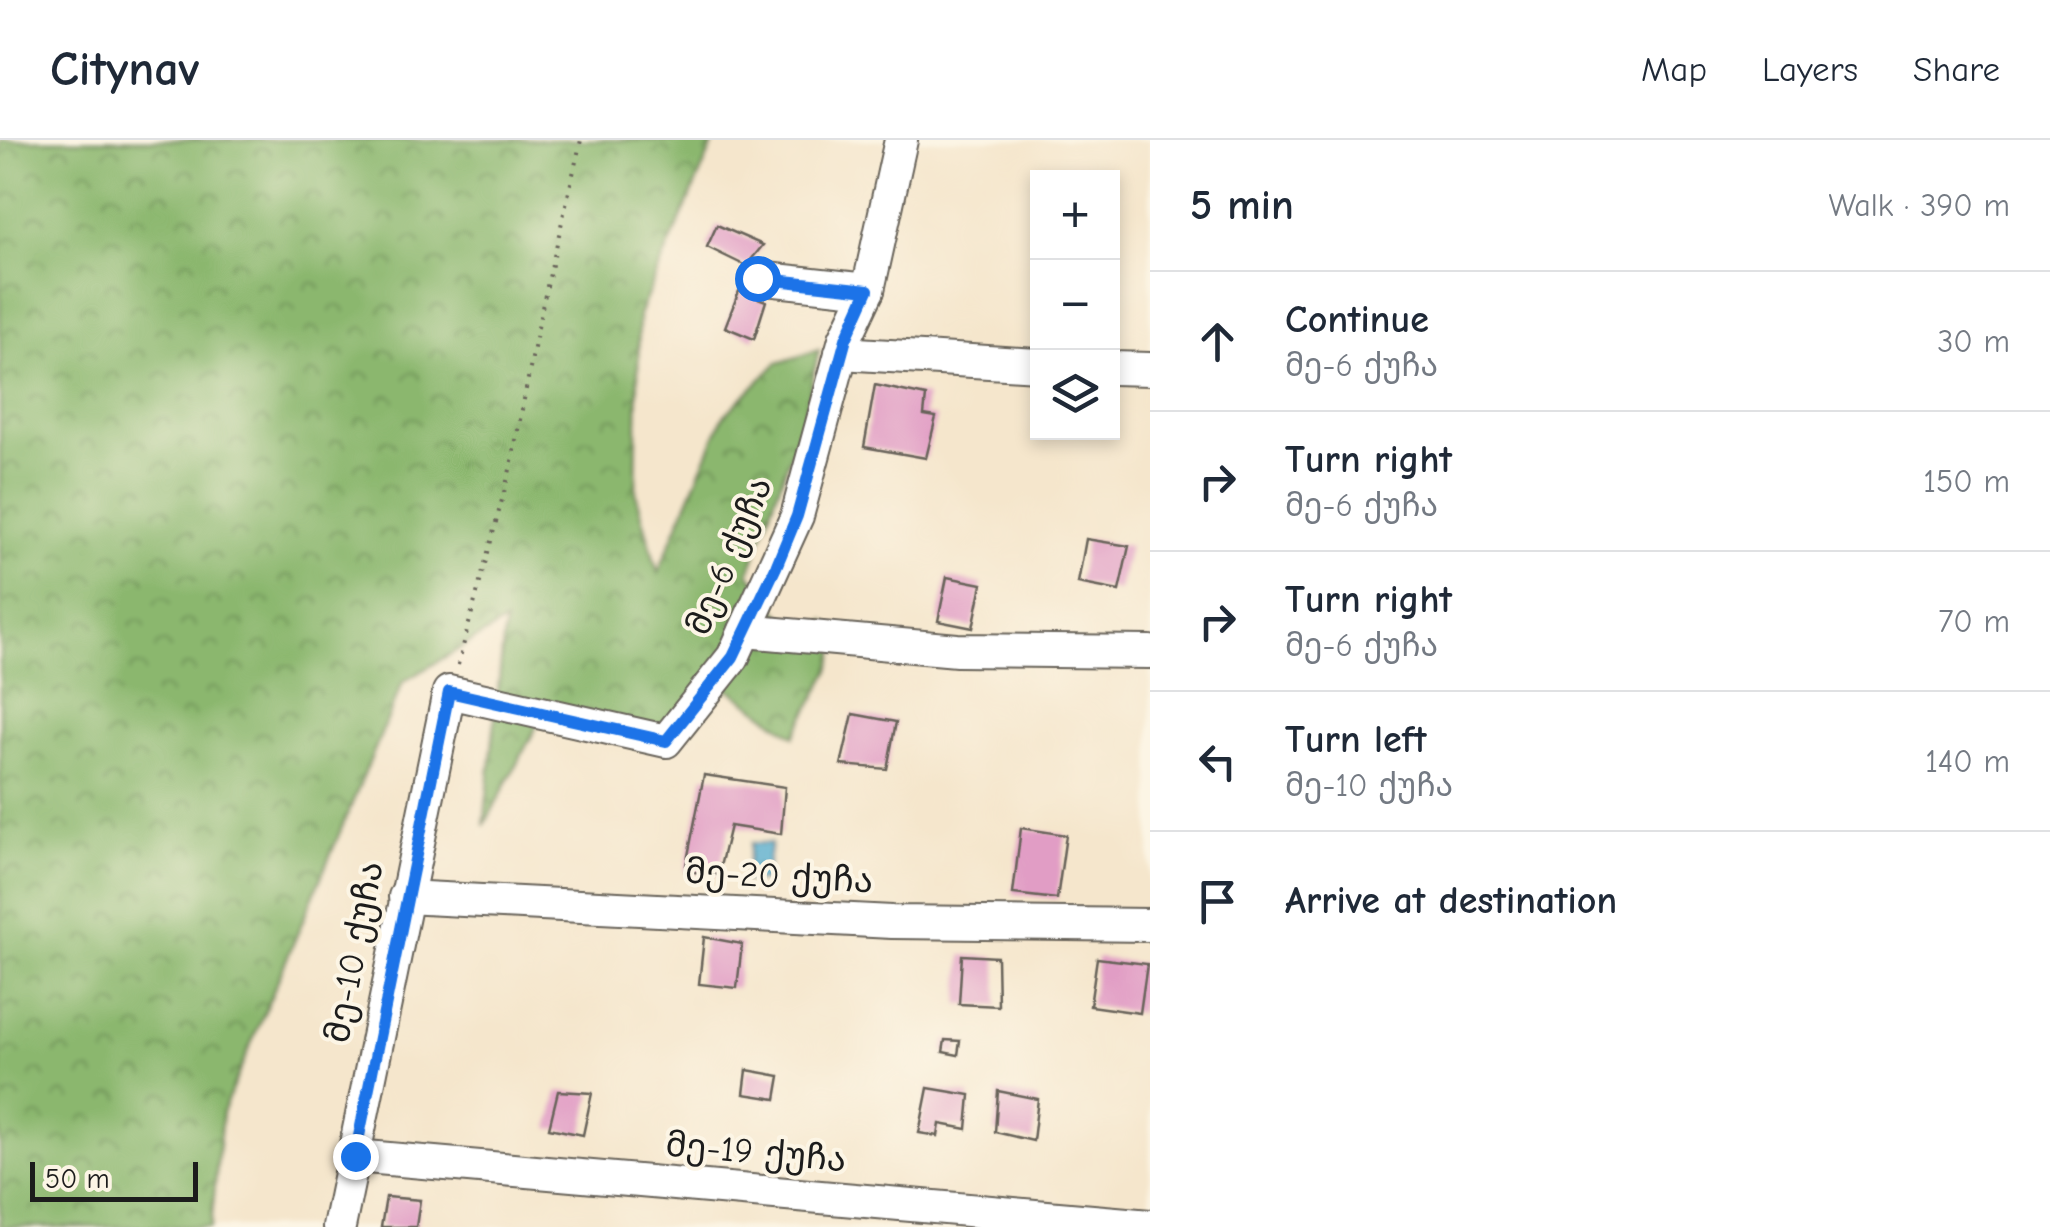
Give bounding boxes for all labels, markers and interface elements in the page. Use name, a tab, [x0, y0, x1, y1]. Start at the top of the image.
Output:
text: Citynav	[50, 42, 199, 97]
text: Map	[1641, 49, 1707, 90]
text: Layers	[1762, 49, 1858, 90]
text: Share	[1913, 49, 2000, 90]
map controls	[1030, 170, 1120, 440]
button: +	[1030, 170, 1120, 260]
text: 5 min	[1190, 181, 1294, 230]
text: Walk · 390 m	[1829, 187, 2010, 224]
route start	[735, 256, 781, 302]
button: −	[1030, 260, 1120, 350]
text: Continue	[1285, 298, 1429, 342]
icon: ahead	[1190, 314, 1245, 369]
text: 30 m	[1937, 323, 2010, 360]
text: მე-6 ქუჩა	[1285, 347, 1438, 384]
button: layers	[1030, 350, 1120, 440]
text: Turn right	[1285, 438, 1452, 482]
icon: right	[1190, 454, 1245, 509]
text: 150 m	[1923, 463, 2010, 500]
street label: მე-6 ქუჩა	[677, 471, 781, 641]
text: მე-6 ქუჩა	[1285, 487, 1438, 524]
text: Turn right	[1285, 578, 1452, 622]
icon: right	[1190, 594, 1245, 649]
text: 70 m	[1938, 603, 2010, 640]
text: მე-6 ქუჩა	[1285, 627, 1438, 664]
text: Turn left	[1285, 718, 1426, 762]
icon: left	[1190, 734, 1245, 789]
text: 140 m	[1925, 743, 2010, 780]
text: მე-10 ქუჩა	[1285, 767, 1453, 804]
street label: მე-20 ქუჩა	[684, 851, 874, 901]
street label: მე-10 ქუჩა	[316, 858, 392, 1046]
icon: arrive	[1190, 874, 1245, 929]
text: Arrive at destination	[1285, 879, 1617, 923]
street label: მე-19 ქუჩა	[664, 1124, 848, 1180]
route end	[333, 1134, 379, 1180]
scale bar	[30, 1157, 198, 1202]
text: 50 m	[45, 1163, 110, 1195]

